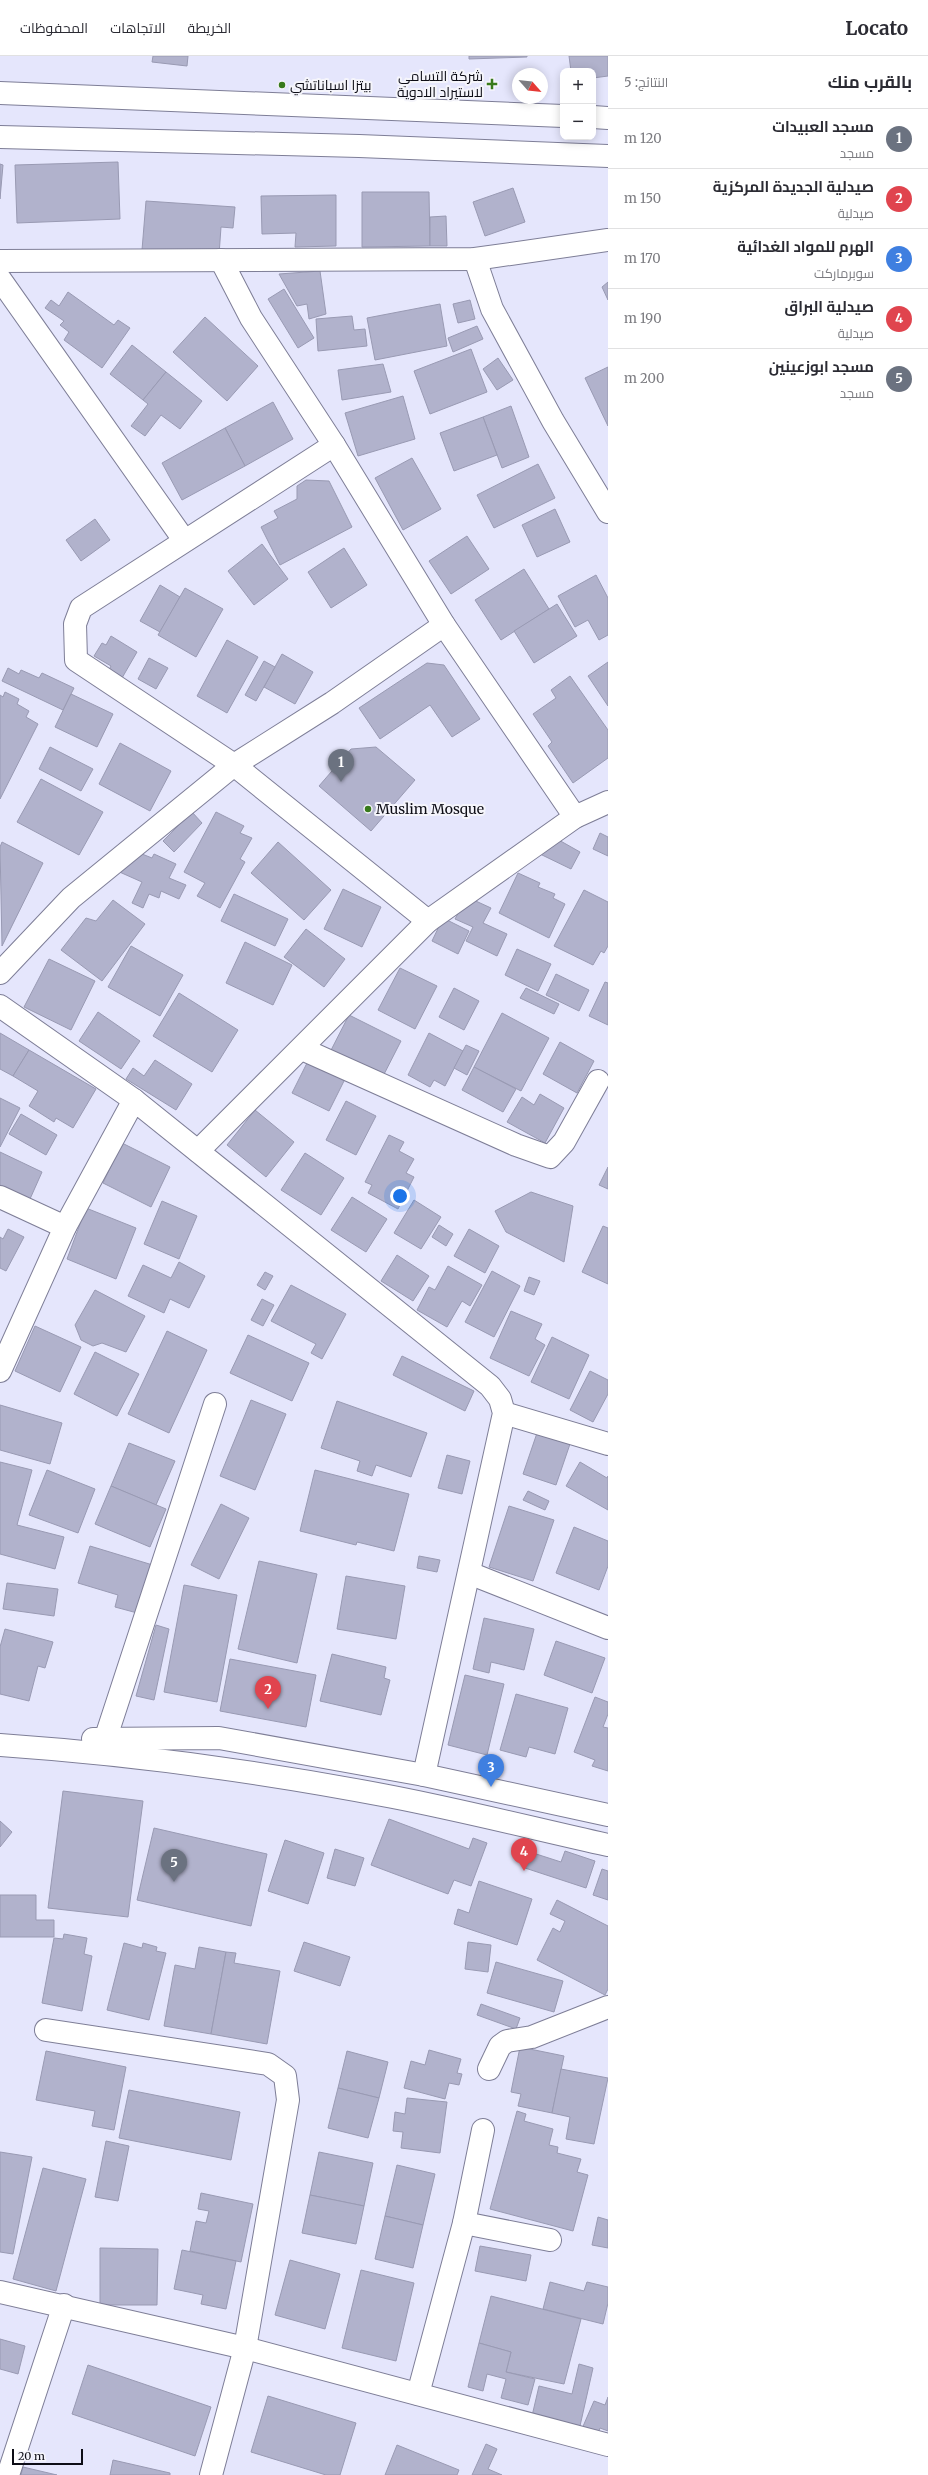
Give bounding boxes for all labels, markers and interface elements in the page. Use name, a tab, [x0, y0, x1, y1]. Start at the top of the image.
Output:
text: Locato	[845, 16, 908, 40]
text: المحفوظات	[20, 19, 88, 37]
text: الاتجاهات	[110, 19, 166, 37]
text: الخريطة	[188, 19, 231, 37]
place label: شركة التسامي لاستيراد الادوية	[397, 67, 483, 101]
north arrow	[512, 68, 548, 104]
map controls	[560, 68, 596, 140]
button: +	[560, 68, 596, 104]
text: بالقرب منك	[828, 71, 912, 93]
text: النتائج: 5	[624, 74, 668, 91]
place label: بيتزا اسباناتشي	[290, 76, 372, 96]
marker: شركة التسامي لاستيراد الادوية	[486, 78, 498, 90]
marker: بيتزا اسباناتشي	[277, 80, 287, 90]
button: −	[560, 104, 596, 140]
text: مسجد العبيدات	[772, 117, 874, 136]
text: 120 m	[624, 130, 662, 147]
text: 1	[896, 130, 902, 147]
text: مسجد	[840, 145, 874, 162]
text: صيدلية الجديدة المركزية	[713, 177, 874, 196]
text: 150 m	[624, 190, 661, 207]
text: 2	[895, 190, 903, 207]
text: صيدلية	[838, 205, 874, 222]
text: الهرم للمواد الغدائية	[737, 237, 874, 256]
text: 170 m	[624, 250, 661, 267]
text: 3	[895, 250, 903, 267]
text: سوبرماركت	[814, 265, 874, 282]
text: صيدلية البراق	[785, 297, 874, 316]
text: 190 m	[624, 310, 662, 327]
text: 4	[895, 310, 903, 327]
text: صيدلية	[838, 325, 874, 342]
text: مسجد ابوزعينين	[769, 357, 874, 376]
text: 200 m	[624, 370, 664, 387]
text: 5	[895, 370, 903, 387]
text: مسجد	[840, 385, 874, 402]
pin: 1	[328, 749, 354, 782]
place label: Muslim Mosque	[376, 800, 484, 818]
marker: Muslim Mosque	[363, 804, 373, 814]
your location	[390, 1186, 410, 1206]
pin: 2	[255, 1676, 281, 1709]
pin: 3	[478, 1754, 504, 1787]
pin: 4	[511, 1838, 537, 1871]
pin: 5	[161, 1849, 187, 1882]
scale bar	[12, 2447, 83, 2466]
text: 20 m	[18, 2449, 45, 2463]

